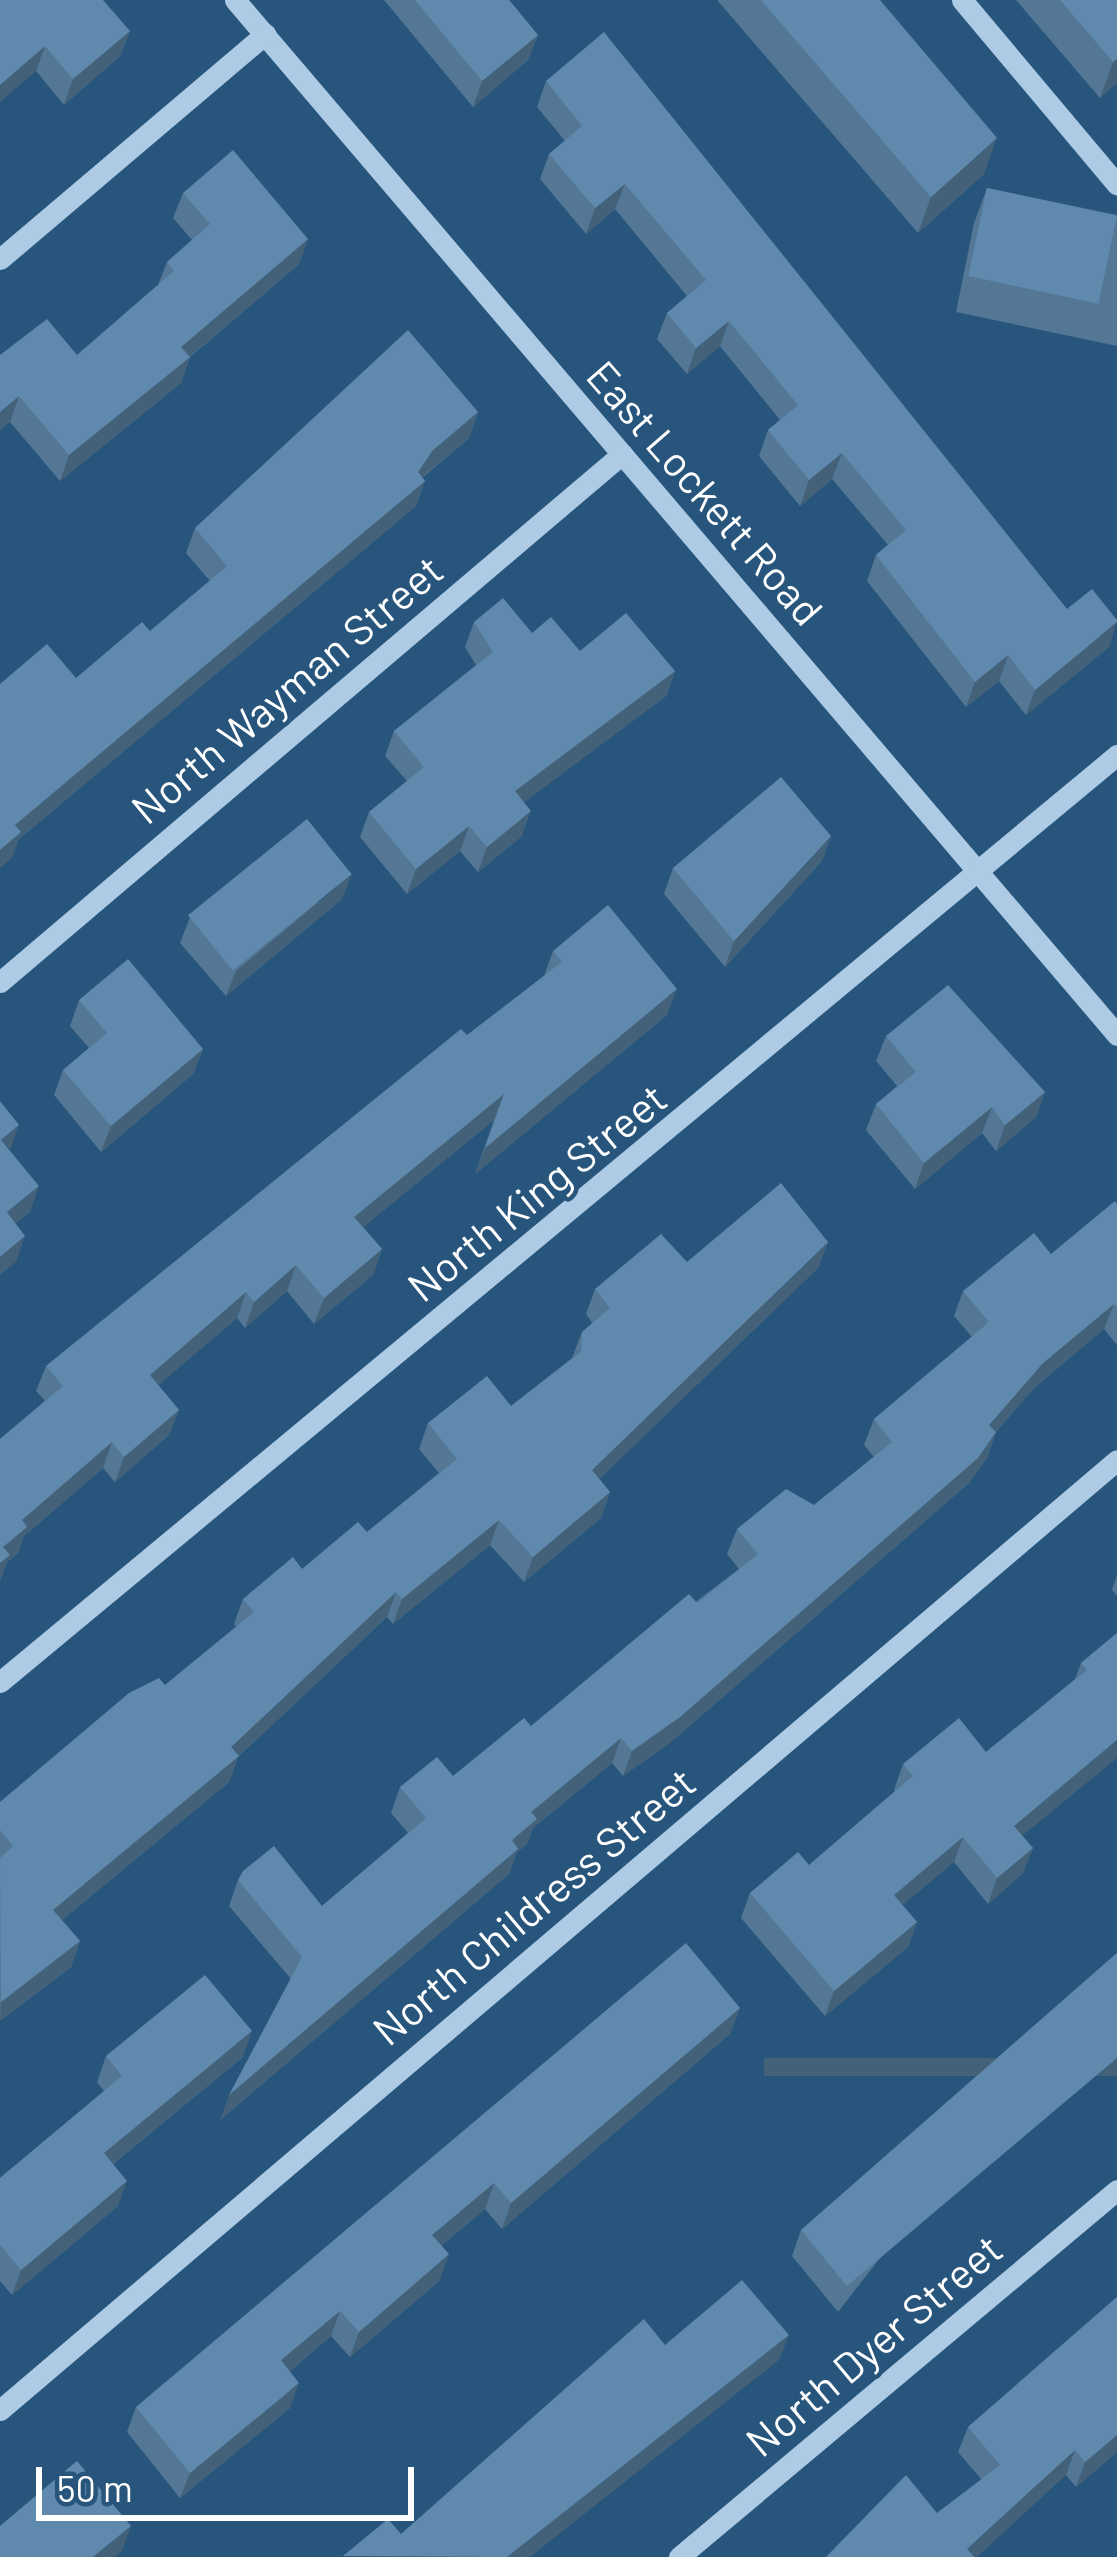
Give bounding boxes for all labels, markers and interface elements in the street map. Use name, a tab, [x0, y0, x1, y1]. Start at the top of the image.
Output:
street label: East Lockett Road	[578, 350, 834, 634]
street label: North Wayman Street	[120, 543, 452, 833]
street label: North King Street	[397, 1071, 675, 1311]
street label: North Childress Street	[362, 1756, 704, 2054]
street label: North Dyer Street	[735, 2222, 1011, 2466]
scale bar	[42, 2443, 420, 2517]
text: 50 m	[57, 2466, 133, 2509]

